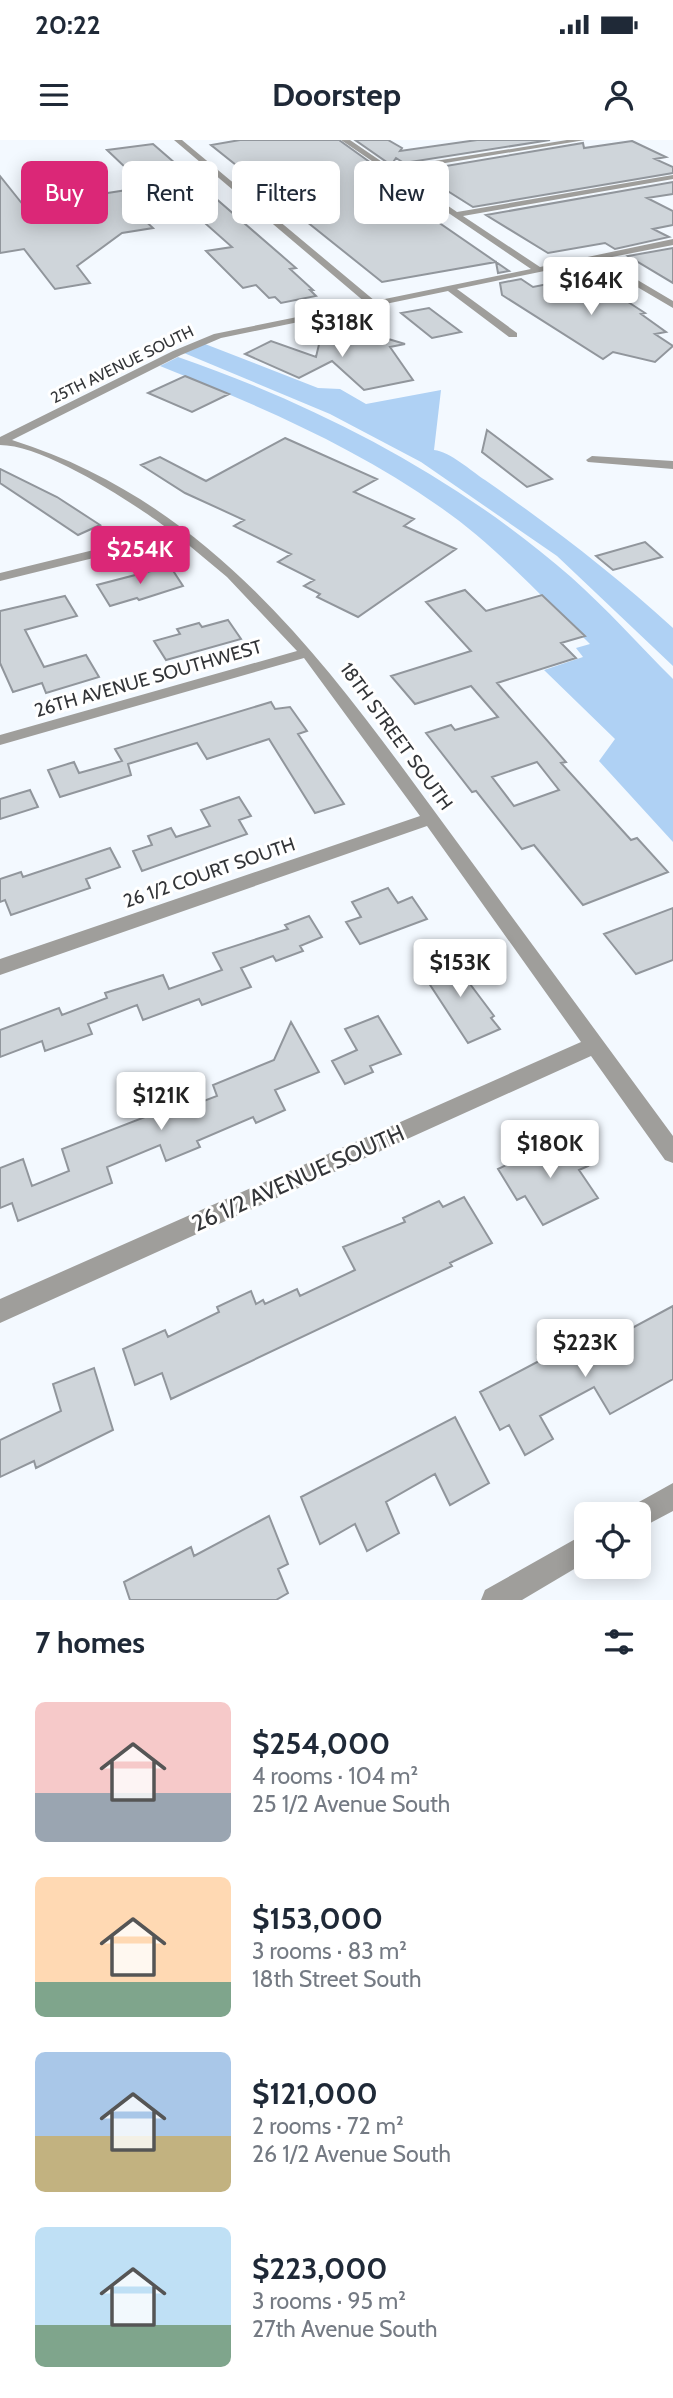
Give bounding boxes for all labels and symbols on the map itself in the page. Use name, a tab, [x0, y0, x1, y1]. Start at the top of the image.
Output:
pin: $164K	[542, 258, 640, 317]
pin: $318K	[293, 300, 391, 359]
street label: 25TH AVENUE SOUTH	[48, 322, 197, 407]
pin: $254K	[91, 526, 189, 586]
street label: 26TH AVENUE SOUTHWEST	[32, 635, 265, 722]
street label: 18TH STREET SOUTH	[335, 658, 458, 814]
street label: 26 1/2 COURT SOUTH	[120, 832, 298, 913]
pin: $153K	[411, 940, 509, 999]
pin: $121K	[112, 1072, 210, 1132]
street label: 26 1/2 AVENUE SOUTH	[188, 1119, 408, 1237]
pin: $180K	[501, 1121, 599, 1180]
pin: $223K	[536, 1320, 634, 1379]

